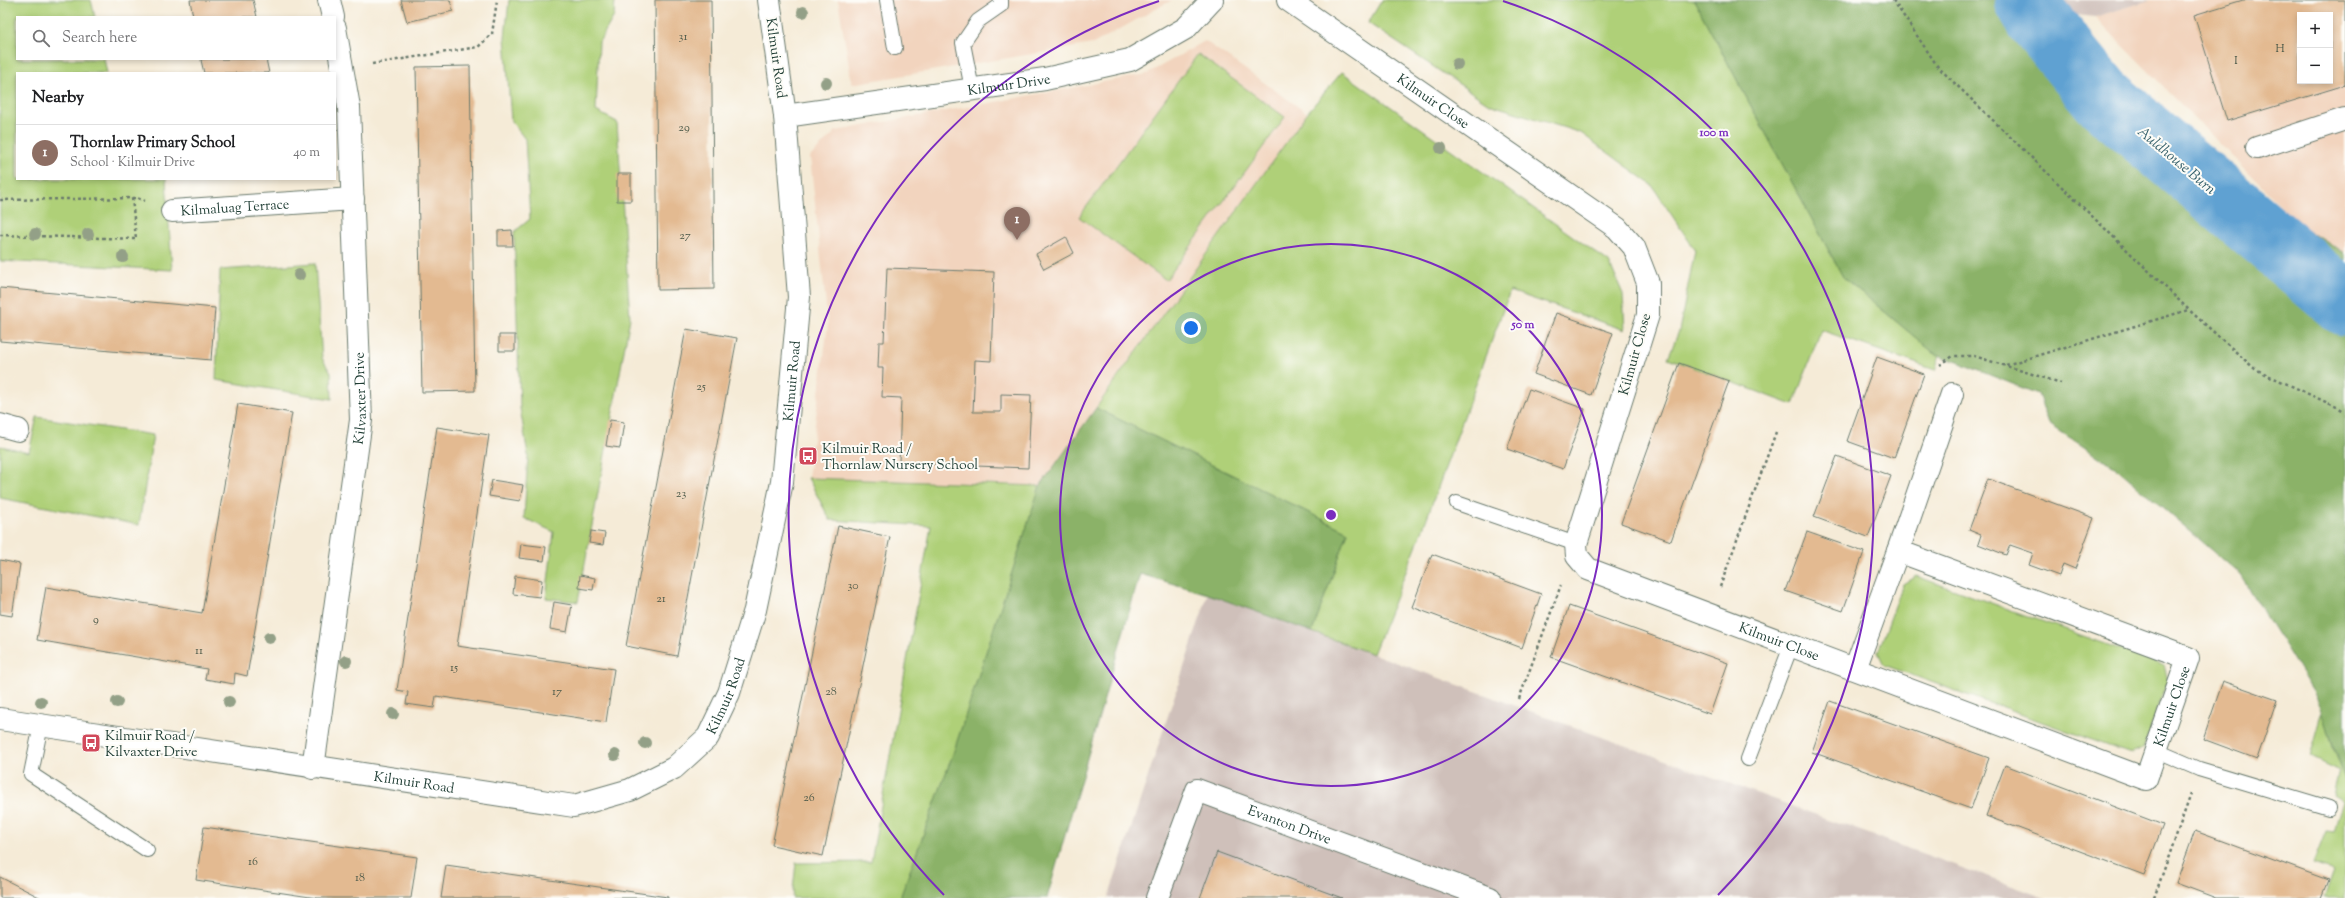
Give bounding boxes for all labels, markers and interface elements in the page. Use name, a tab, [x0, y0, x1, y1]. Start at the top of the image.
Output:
map controls	[2297, 12, 2333, 84]
button: +	[2297, 12, 2333, 48]
search box	[16, 16, 336, 60]
street label: Kilmuir Road	[759, 17, 791, 100]
icon: search	[30, 27, 52, 49]
text: Search here	[62, 28, 137, 49]
house number: 31	[679, 28, 687, 46]
house number: H	[2275, 40, 2285, 58]
button: −	[2297, 48, 2333, 84]
house number: I	[2234, 52, 2238, 70]
street label: Kilmuir Drive	[966, 70, 1053, 102]
street label: Kilmuir Close	[1392, 70, 1473, 135]
text: Nearby	[32, 86, 84, 110]
house number: 29	[678, 119, 690, 137]
water label: Auldhouse Burn	[2132, 122, 2220, 200]
text: 100 m	[1698, 124, 1729, 142]
text: Thornlaw Primary School	[70, 133, 236, 154]
text: 1	[43, 144, 47, 162]
text: 40 m	[293, 144, 320, 162]
text: School · Kilmuir Drive	[70, 154, 195, 172]
street label: Kilmaluag Terrace	[180, 195, 290, 222]
pin: 1	[1004, 207, 1030, 240]
house number: 27	[679, 227, 691, 245]
street label: Kilmuir Close	[1615, 311, 1657, 398]
text: 50 m	[1511, 316, 1535, 334]
your location	[1181, 318, 1201, 338]
street label: Kilmuir Road	[780, 340, 807, 423]
street label: Kilvaxter Drive	[350, 352, 373, 446]
house number: 25	[696, 378, 706, 396]
place label: Kilmuir Road / Thornlaw Nursery School	[822, 440, 978, 476]
bus stop icon: Kilmuir Road / Thornlaw Nursery School	[797, 445, 819, 467]
house number: 23	[676, 485, 686, 503]
centre of rings	[1324, 508, 1338, 522]
house number: 30	[847, 577, 859, 595]
house number: 21	[656, 590, 666, 608]
house number: 9	[93, 611, 99, 629]
street label: Kilmuir Close	[1736, 619, 1822, 667]
house number: 11	[195, 642, 203, 660]
street label: Kilmuir Road	[703, 655, 751, 738]
house number: 15	[450, 659, 458, 677]
street label: Kilmuir Close	[2150, 663, 2197, 750]
house number: 17	[552, 683, 562, 701]
house number: 28	[825, 683, 837, 701]
place label: Kilmuir Road / Kilvaxter Drive	[105, 727, 197, 763]
bus stop icon: Kilmuir Road / Kilvaxter Drive	[80, 732, 102, 754]
street label: Kilmuir Road	[372, 768, 456, 800]
house number: 26	[803, 789, 815, 807]
street label: Evanton Drive	[1244, 801, 1334, 851]
house number: 16	[248, 853, 258, 871]
house number: 18	[355, 869, 365, 887]

